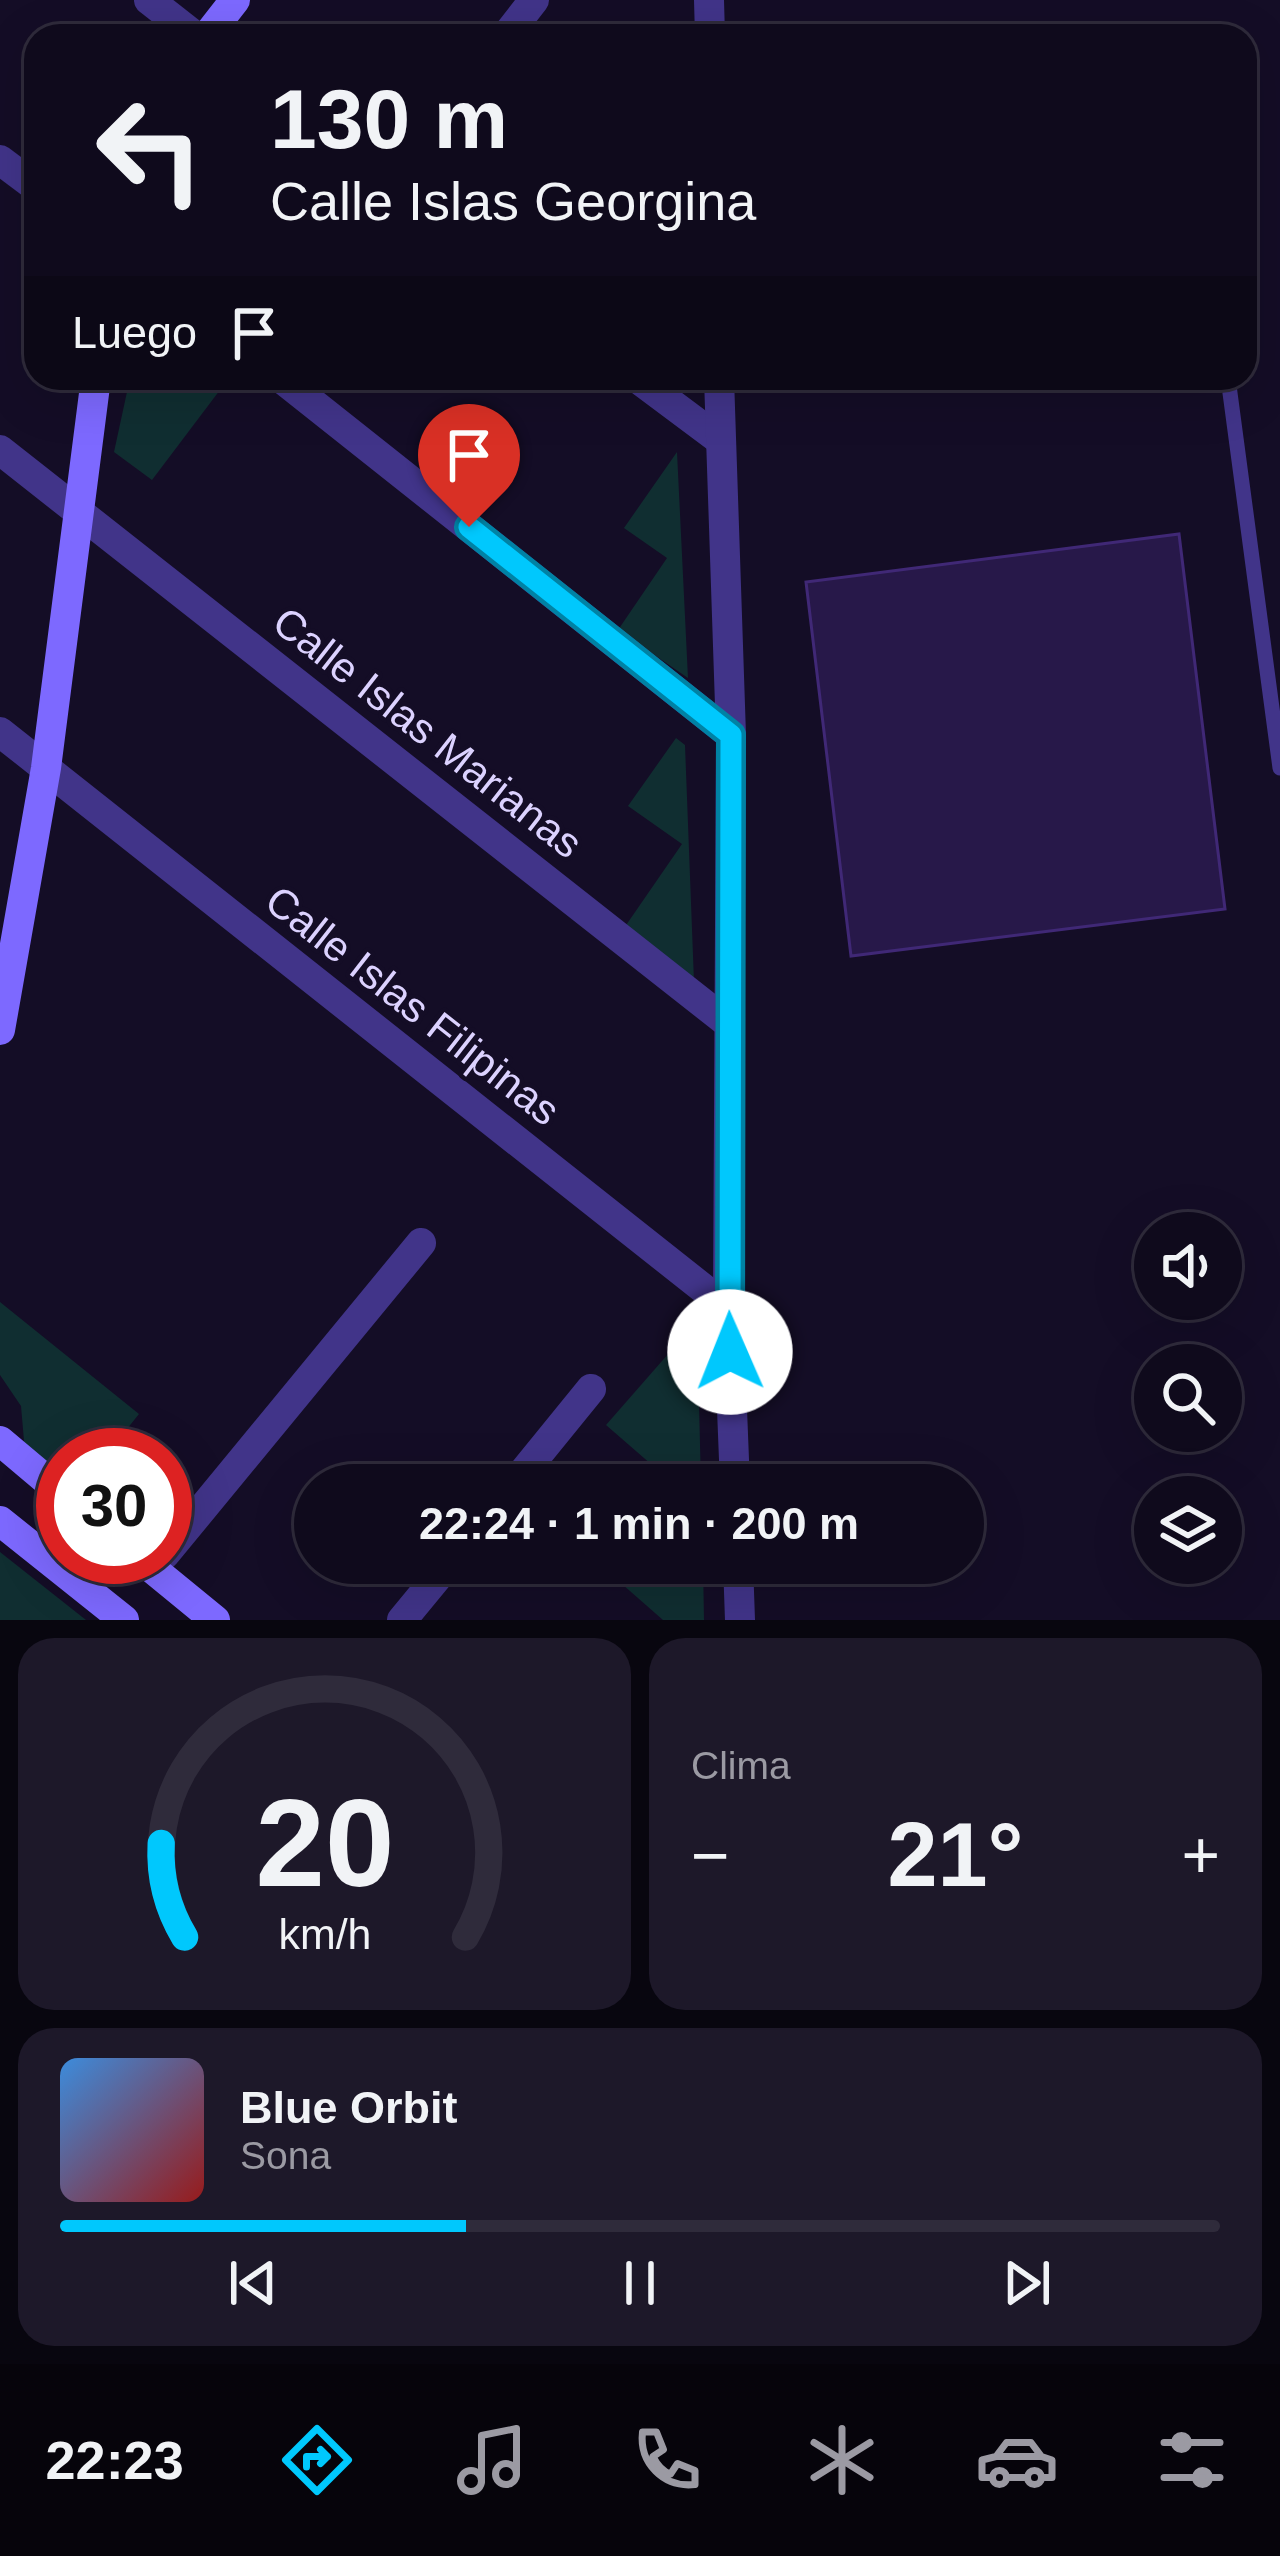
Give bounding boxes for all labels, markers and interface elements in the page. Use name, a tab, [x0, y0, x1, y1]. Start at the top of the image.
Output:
icon: left	[72, 72, 228, 228]
text: 130 m	[270, 72, 508, 166]
text: Calle Islas Georgina	[270, 171, 756, 231]
icon: arrive	[221, 300, 287, 366]
text: Luego	[72, 307, 197, 358]
pin	[418, 404, 520, 527]
icon: arrive	[436, 422, 502, 488]
street label: Calle Islas Marianas	[264, 597, 591, 867]
street label: Calle Islas Filipinas	[257, 876, 569, 1135]
map controls	[1134, 1212, 1242, 1584]
button: sound	[1134, 1212, 1242, 1320]
position arrow	[667, 1289, 793, 1415]
button: search	[1134, 1344, 1242, 1452]
speed limit sign: 30	[36, 1428, 192, 1584]
button: layers	[1134, 1476, 1242, 1584]
text: 22:24 · 1 min · 200 m	[419, 1498, 859, 1549]
text: Clima	[691, 1744, 791, 1787]
text: 20	[255, 1773, 394, 1912]
text: 21°	[887, 1805, 1024, 1905]
text: −	[691, 1818, 730, 1892]
text: +	[1181, 1818, 1220, 1892]
text: km/h	[278, 1910, 371, 1958]
text: Blue Orbit	[240, 2082, 458, 2133]
text: Sona	[240, 2134, 331, 2177]
icon: previous	[220, 2250, 286, 2316]
icon: pause	[607, 2250, 673, 2316]
icon: next	[994, 2250, 1060, 2316]
icon: directions	[275, 2418, 359, 2502]
icon: music	[450, 2418, 534, 2502]
icon: phone	[625, 2418, 709, 2502]
icon: climate	[800, 2418, 884, 2502]
icon: car	[975, 2418, 1059, 2502]
icon: filters	[1150, 2418, 1234, 2502]
text: 22:23	[46, 2430, 184, 2490]

